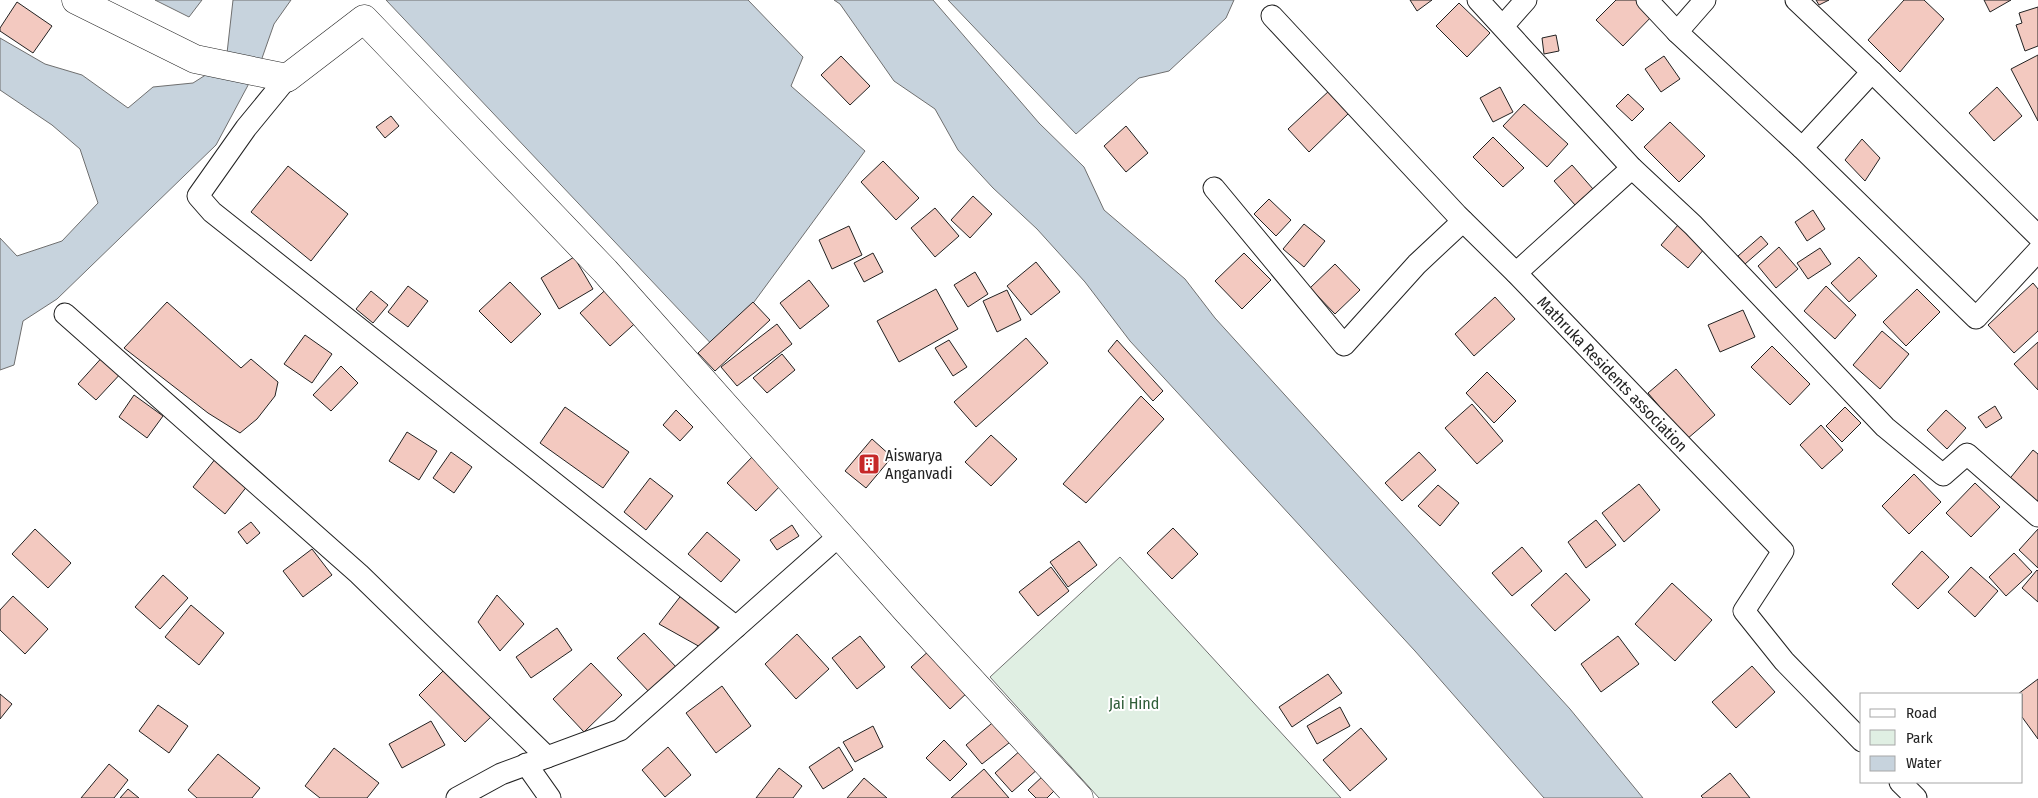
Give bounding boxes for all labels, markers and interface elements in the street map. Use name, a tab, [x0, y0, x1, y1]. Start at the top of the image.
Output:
street label: Mathruka Residents association	[1534, 292, 1692, 455]
place label: Aiswarya Anganvadi	[885, 446, 953, 483]
building icon: Aiswarya Anganvadi	[857, 452, 881, 476]
legend	[1860, 693, 2023, 783]
park label: Jai Hind	[1109, 694, 1159, 713]
text: Road	[1906, 704, 1937, 722]
text: Park	[1906, 729, 1933, 747]
text: Water	[1906, 754, 1942, 772]

